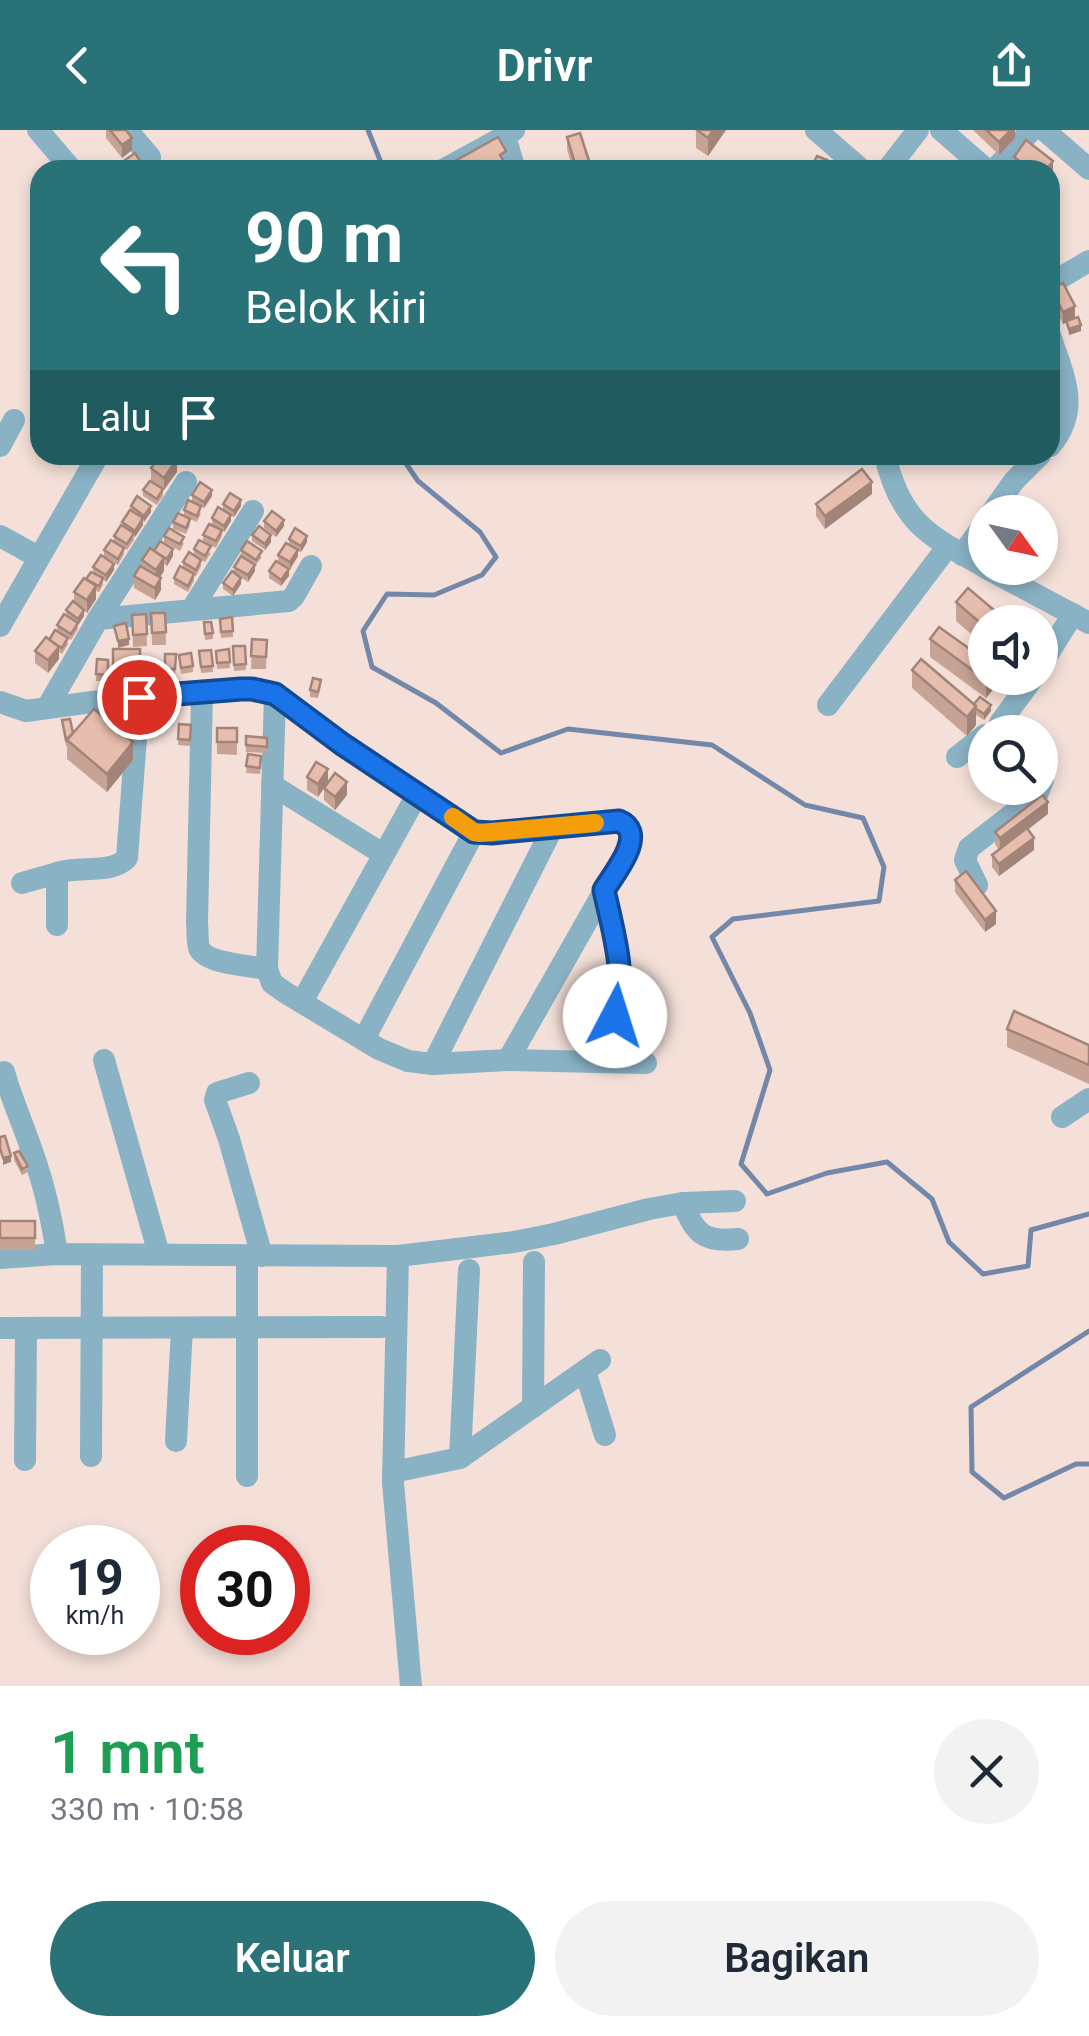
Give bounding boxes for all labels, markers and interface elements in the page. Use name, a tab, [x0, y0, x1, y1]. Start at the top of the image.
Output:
icon: back	[50, 38, 105, 93]
icon: share	[984, 38, 1039, 93]
text: Drivr	[497, 39, 592, 92]
text: 90 m	[245, 197, 403, 279]
icon: left	[80, 200, 210, 330]
text: Belok kiri	[245, 281, 427, 334]
icon: arrive	[171, 390, 226, 445]
text: Lalu	[80, 396, 151, 440]
north arrow	[968, 495, 1058, 585]
map controls	[968, 495, 1058, 805]
button: sound	[968, 605, 1058, 695]
pin	[97, 655, 182, 740]
icon: arrive	[112, 670, 167, 725]
button: search	[968, 715, 1058, 805]
position arrow	[563, 964, 667, 1068]
speed limit sign: 30	[180, 1525, 310, 1655]
text: 19	[66, 1549, 124, 1607]
text: km/h	[66, 1601, 124, 1630]
text: 1 mnt	[50, 1717, 205, 1788]
button: close	[934, 1719, 1039, 1824]
text: 330 m · 10:58	[50, 1790, 244, 1828]
button: Keluar	[50, 1901, 535, 2016]
button: Bagikan	[555, 1901, 1039, 2016]

